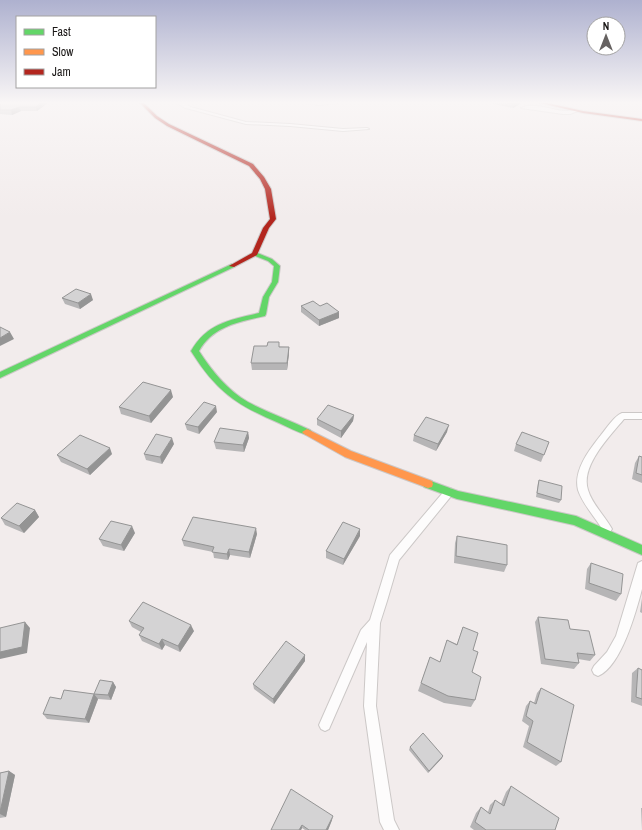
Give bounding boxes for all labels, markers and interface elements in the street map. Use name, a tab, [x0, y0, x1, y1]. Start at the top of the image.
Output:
legend	[16, 16, 156, 88]
north arrow	[586, 16, 626, 56]
text: N	[603, 19, 609, 33]
text: Fast	[52, 24, 71, 40]
text: Slow	[52, 44, 74, 60]
text: Jam	[52, 64, 71, 80]

